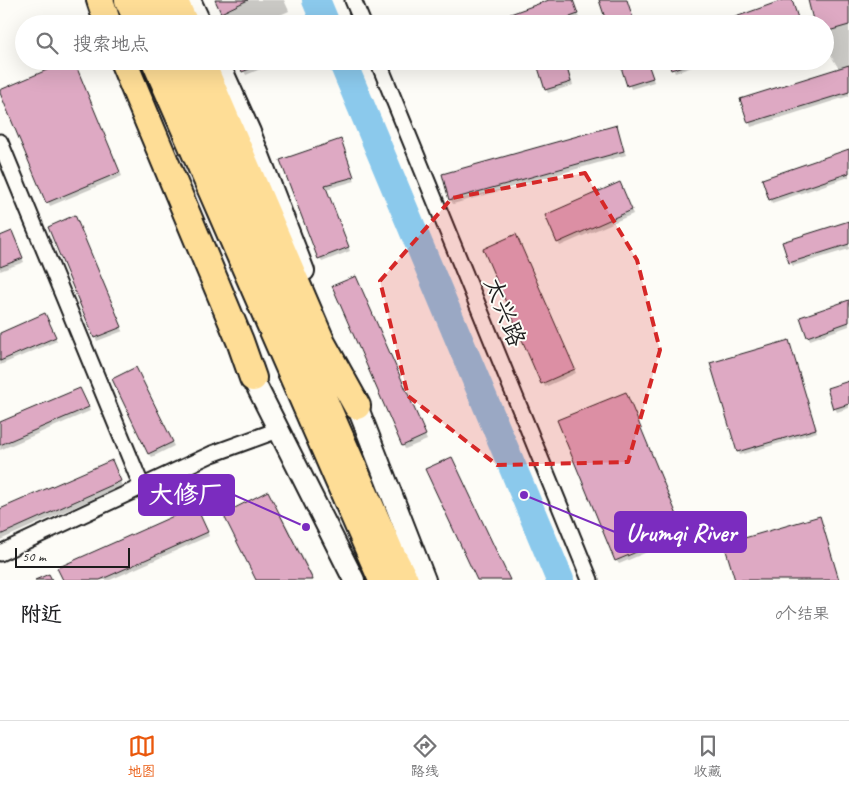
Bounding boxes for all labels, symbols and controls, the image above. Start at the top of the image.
search box [15,15,834,70]
icon: search [33,29,61,57]
text: 搜索地点 [73,32,149,56]
street label: 太兴路 [478,273,532,351]
callout: 大修厂 [139,475,234,515]
text: 大修厂 [148,479,224,511]
callout: Urumqi River [615,512,746,552]
text: Urumqi River [626,517,739,549]
scale bar [15,545,130,568]
text: 50 m [22,548,46,565]
text: 附近 [20,601,62,627]
text: 0个结果 [774,604,829,624]
tab: 地图 [128,732,156,780]
tab: 路线 [411,732,439,780]
tab: 收藏 [694,732,722,780]

